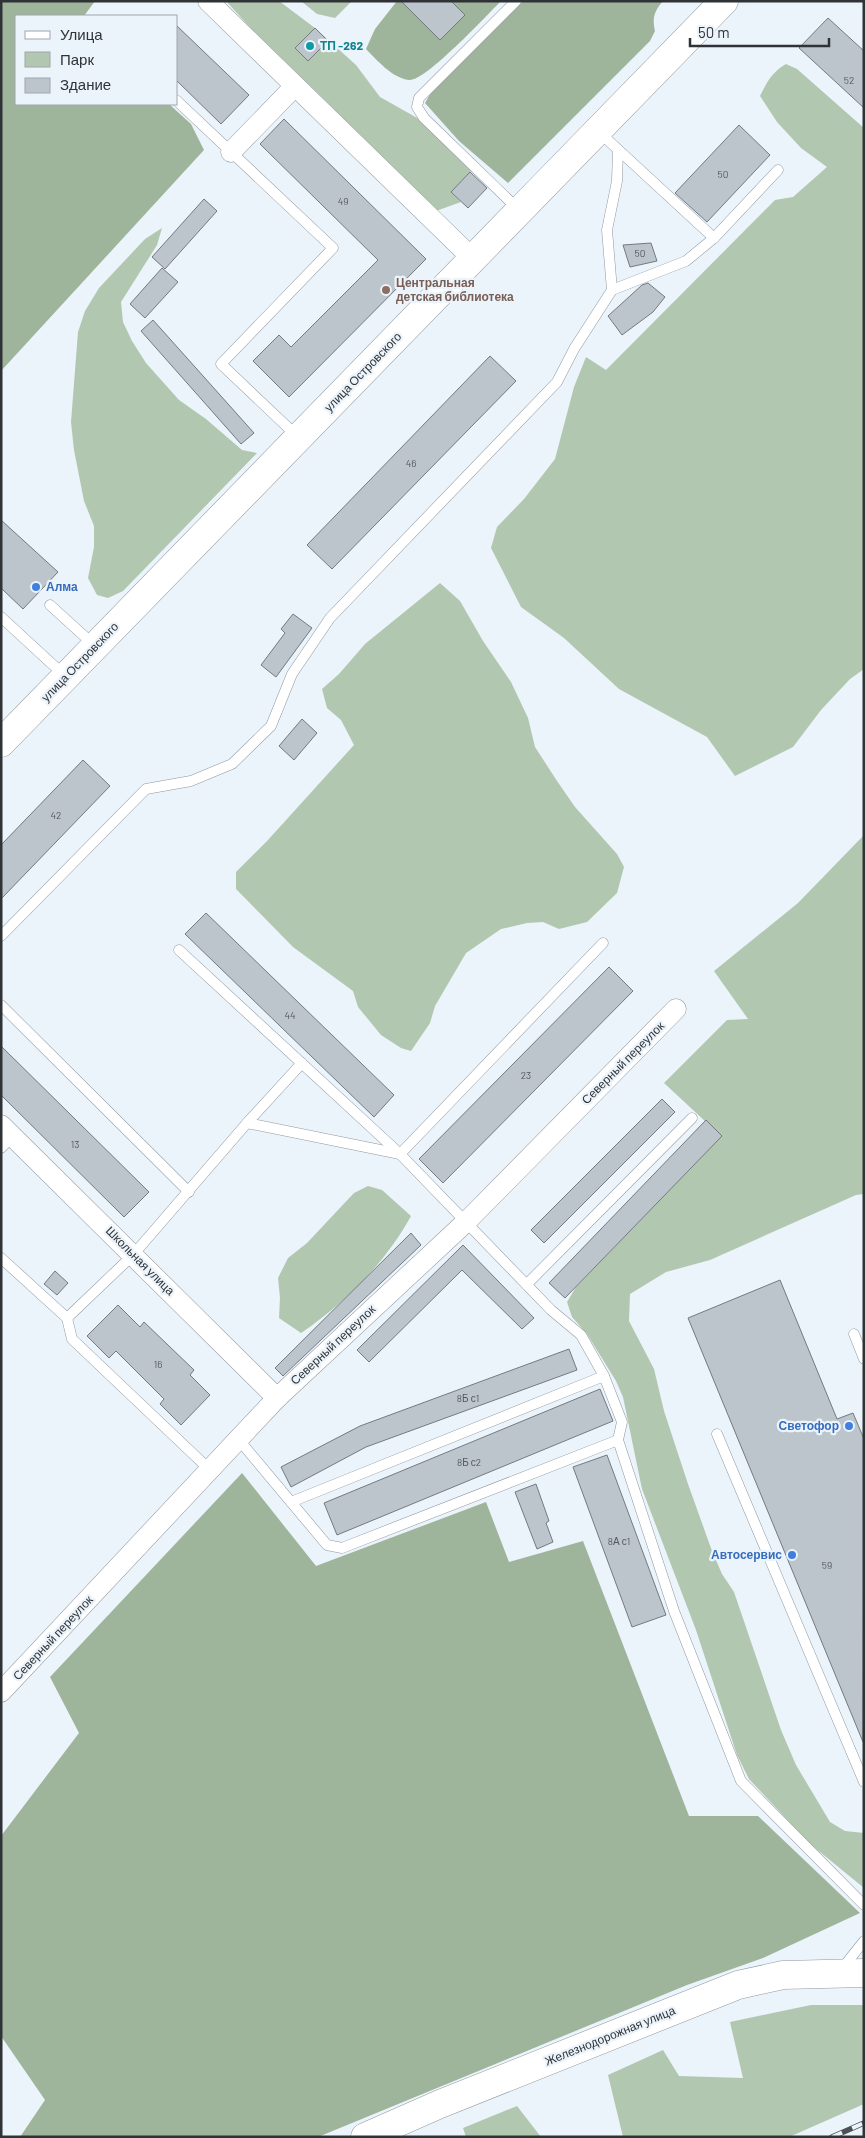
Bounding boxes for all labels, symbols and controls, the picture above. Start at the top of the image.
legend [15,15,178,105]
scale bar [690,15,829,47]
text: 50 m [698,23,730,41]
text: Улица [60,25,103,43]
place label: ТП -262 [320,38,363,52]
marker: ТП -262 [304,40,316,52]
text: Парк [60,50,94,68]
house number: 52 [844,74,854,86]
text: Здание [60,75,111,93]
house number: 50 [718,168,728,180]
house number: 49 [338,195,348,207]
house number: 50 [635,247,645,259]
place label: Центральная детская библиотека [396,275,514,304]
marker: Центральная детская библиотека [380,284,392,296]
street label: улица Островского [321,329,405,415]
house number: 46 [406,457,416,469]
place label: Алма [46,579,78,593]
marker: Алма [30,581,42,593]
street label: улица Островского [38,619,122,705]
house number: 42 [51,809,61,821]
house number: 44 [284,1009,296,1021]
street label: Северный переулок [578,1018,668,1107]
house number: 23 [521,1069,531,1081]
house number: 13 [71,1138,79,1150]
street label: Школьная улица [103,1223,178,1298]
street label: Северный переулок [287,1301,379,1388]
house number: 16 [154,1358,162,1370]
house number: 8Б с1 [457,1392,479,1404]
place label: Светофор [779,1418,839,1433]
marker: Светофор [843,1420,855,1432]
house number: 8Б с2 [457,1456,481,1468]
house number: 8А с1 [608,1535,630,1547]
place label: Автосервис [711,1547,782,1562]
marker: Автосервис [786,1549,798,1561]
house number: 59 [822,1559,832,1571]
street label: Северный переулок [9,1592,96,1683]
street label: Железнодорожная улица [542,2002,677,2069]

